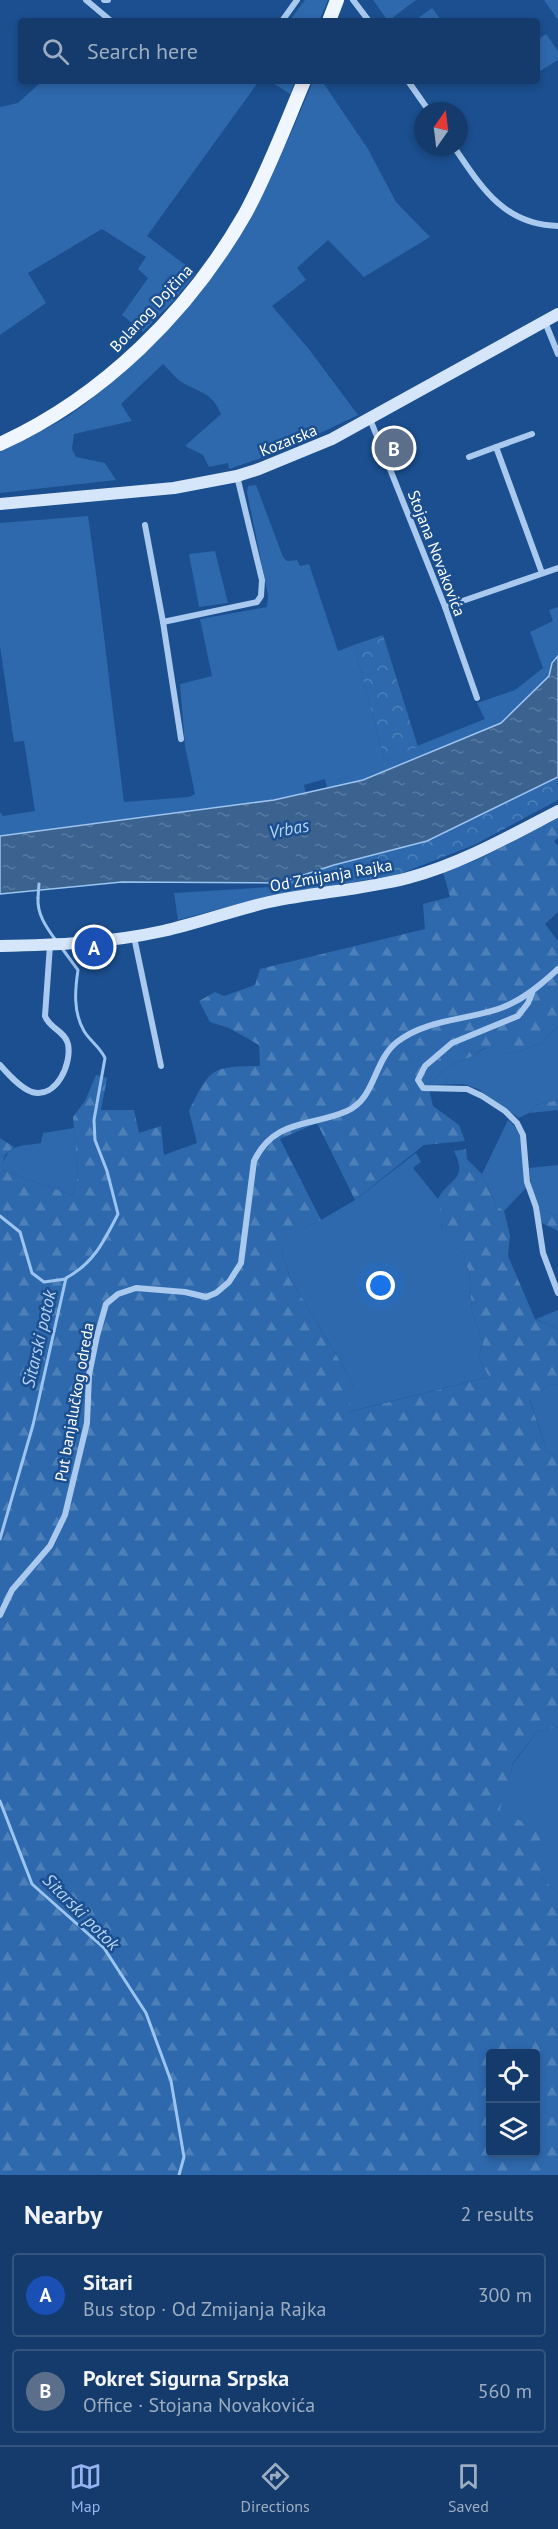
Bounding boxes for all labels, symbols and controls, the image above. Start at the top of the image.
search box [18,18,540,84]
icon: search [39,35,72,68]
text: Search here [87,37,198,65]
north arrow [414,102,468,156]
street label: Bolanog Dojčina [105,260,197,356]
street label: Kozarska [256,419,320,461]
pin: B [374,426,414,470]
street label: Stojana Novakovića [404,487,470,619]
water label: Vrbas [267,813,312,844]
street label: Od Zmijanja Rajka [268,854,394,896]
pin: A [74,924,113,970]
your location [366,1271,395,1300]
water label: Sitarski potok [16,1287,61,1390]
street label: Put banjalučkog odreda [50,1321,98,1483]
water label: Sitarski potok [38,1868,125,1956]
map controls [486,2049,540,2157]
button: locate [486,2049,540,2103]
button: layers [486,2103,540,2157]
text: Nearby [24,2198,102,2231]
text: 2 results [461,2201,534,2227]
text: Sitari [83,2268,133,2296]
text: A [39,2282,52,2308]
text: 300 m [478,2282,532,2308]
text: Bus stop · Od Zmijanja Rajka [83,2296,326,2322]
text: Pokret Sigurna Srpska [83,2364,289,2392]
text: B [40,2378,51,2404]
text: 560 m [478,2378,532,2404]
text: Office · Stojana Novakovića [83,2392,315,2418]
tab: Map [69,2460,102,2516]
tab: Directions [241,2460,310,2516]
tab: Saved [448,2460,489,2516]

